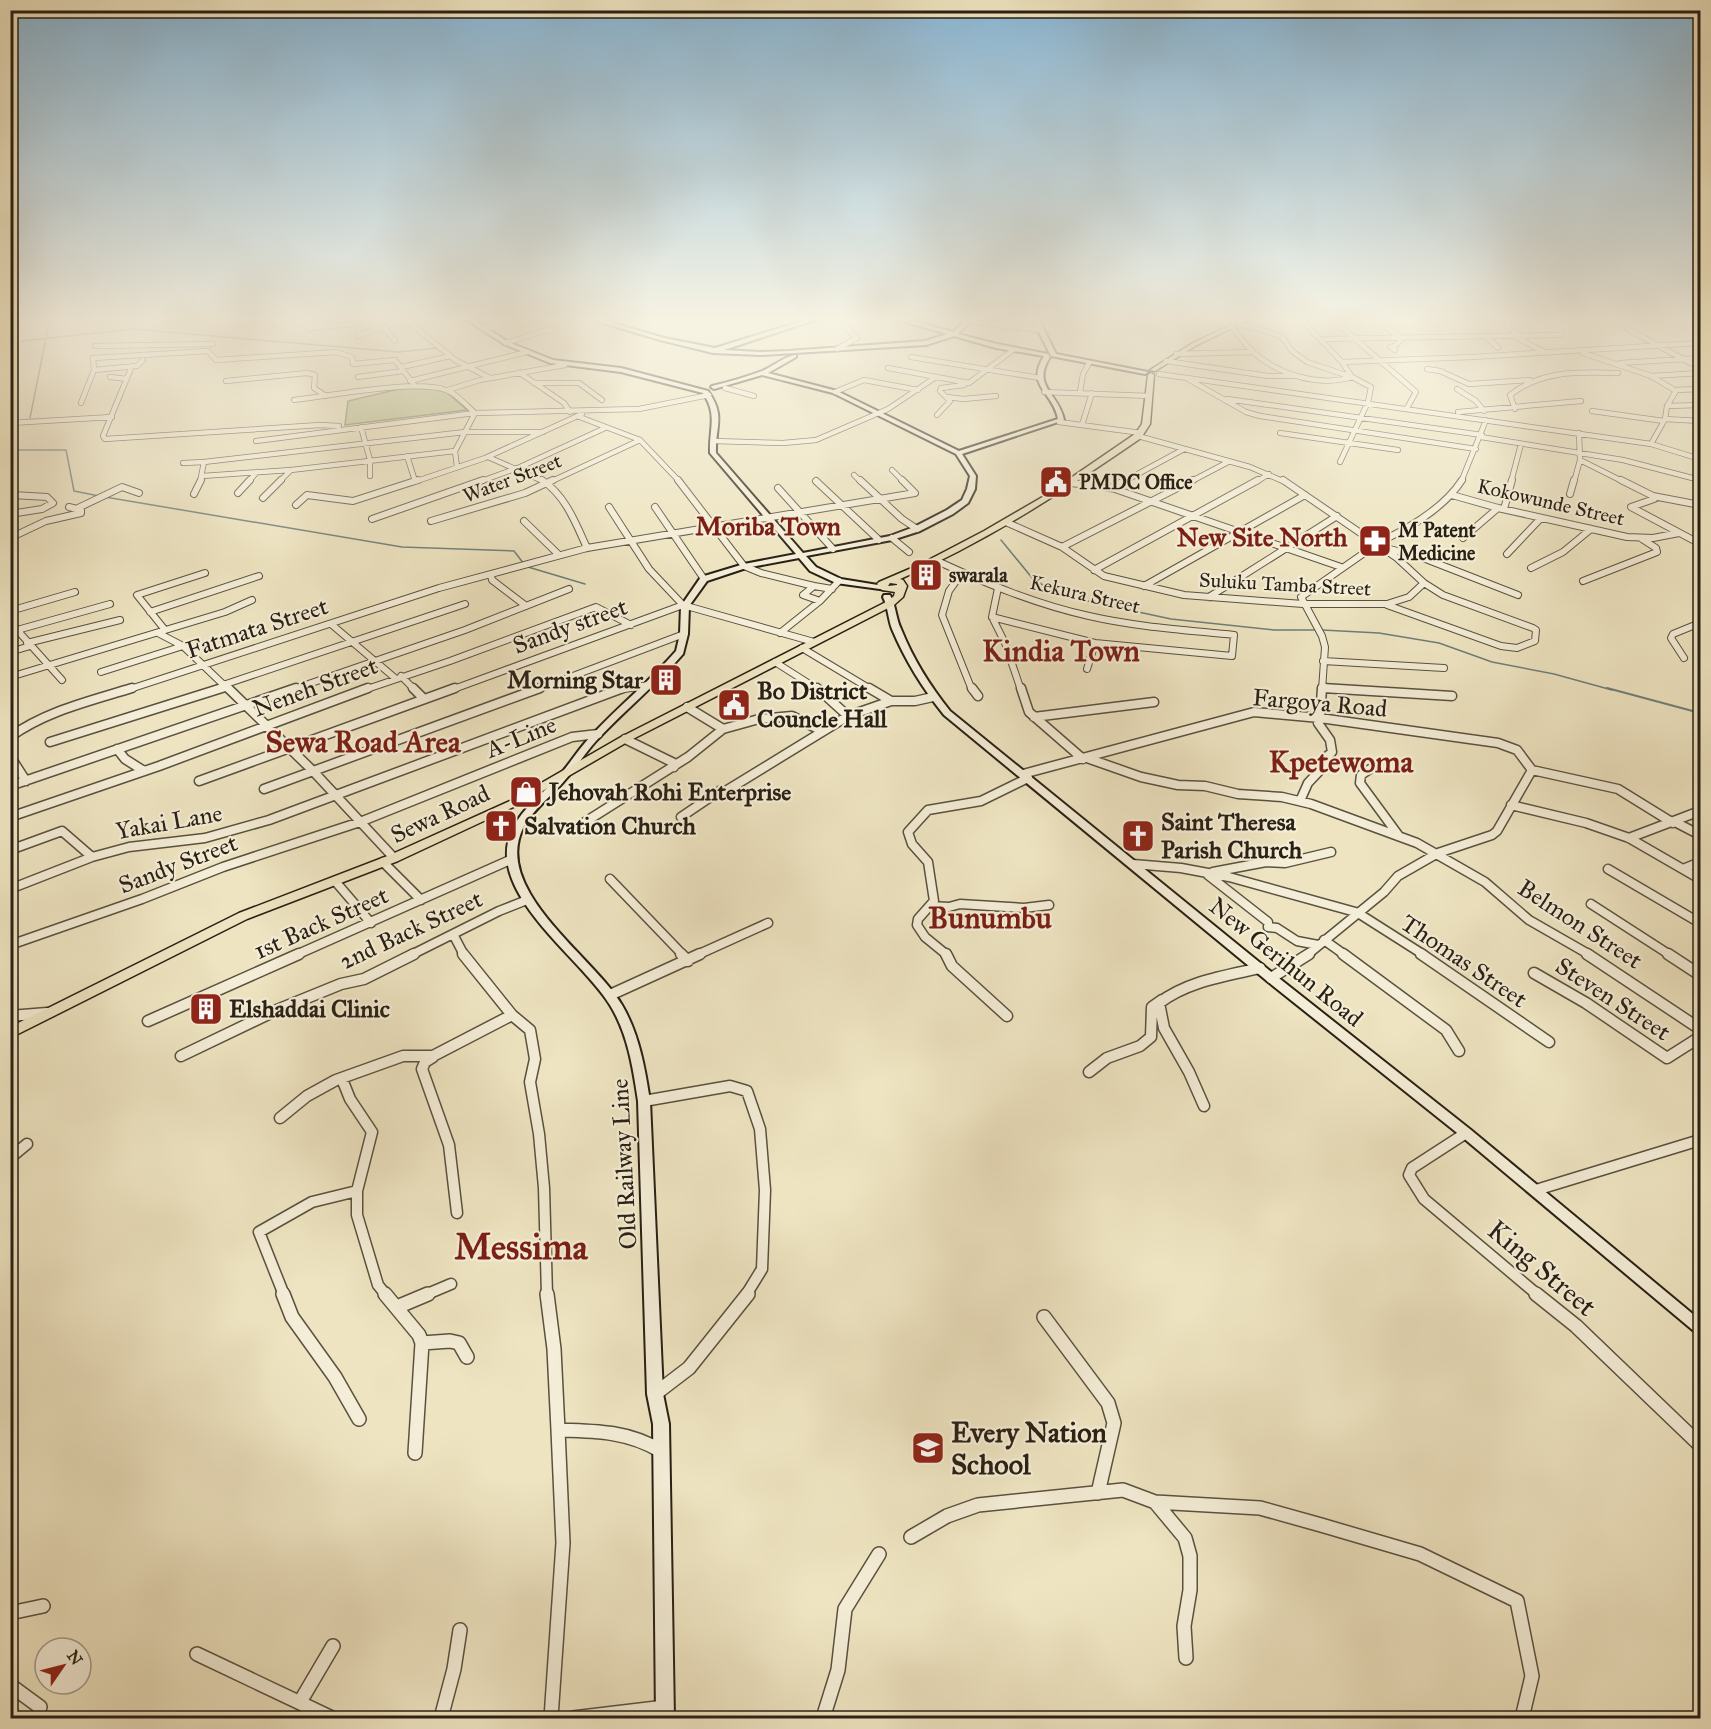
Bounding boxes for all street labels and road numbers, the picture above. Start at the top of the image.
street label: Water Street [459,448,565,508]
street label: Kokowunde Street [1475,473,1627,531]
street label: Suluku Tamba Street [1198,568,1372,600]
street label: Kekura Street [1028,570,1142,618]
street label: Fatmata Street [182,591,332,665]
street label: Sandy street [509,591,632,661]
street label: Neneh Street [248,650,382,724]
street label: Fargoya Road [1251,682,1389,724]
street label: A-Line [480,709,561,765]
street label: Sewa Road [386,778,494,850]
street label: Yakai Lane [113,798,225,846]
street label: Sandy Street [114,827,242,900]
street label: Belmon Street [1512,873,1648,976]
street label: 1st Back Street [249,880,393,966]
street label: 2nd Back Street [335,884,488,976]
street label: New Gerihun Road [1203,891,1369,1033]
street label: Thomas Street [1395,908,1533,1014]
street label: Steven Street [1550,951,1677,1048]
street label: Old Railway Line [605,1078,643,1250]
street label: King Street [1480,1212,1604,1324]

